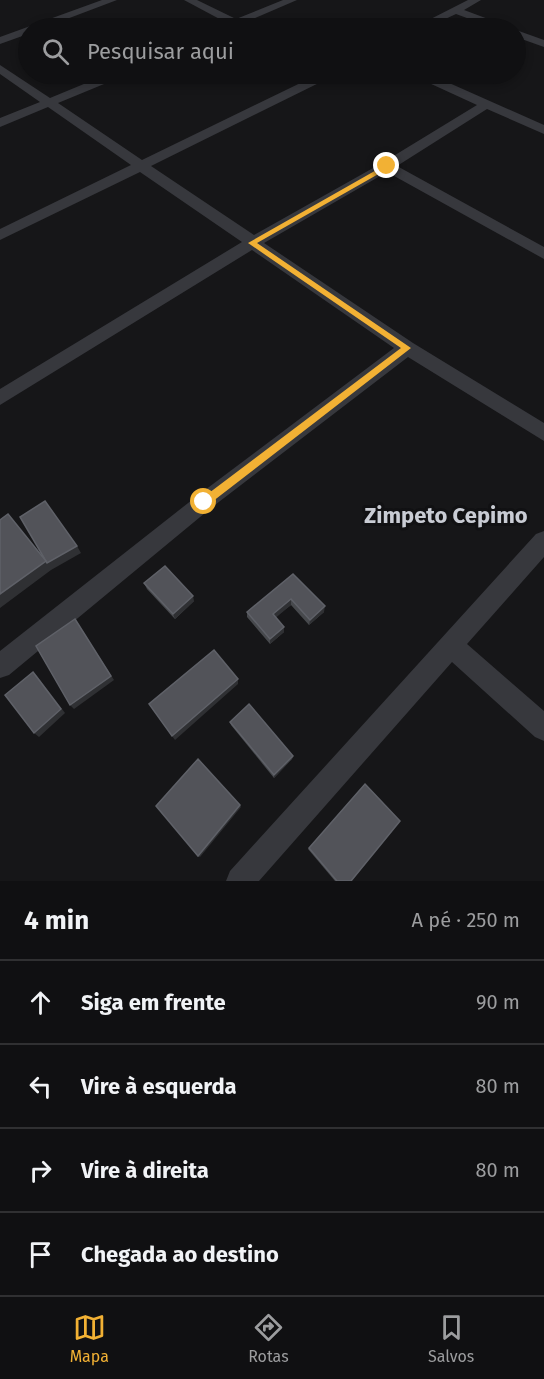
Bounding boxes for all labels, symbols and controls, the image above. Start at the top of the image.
search box [18,18,526,84]
icon: search [39,35,72,68]
text: Pesquisar aqui [87,38,234,65]
route end [373,152,399,178]
route start [190,488,216,514]
district label: Zimpeto Cepimo [364,502,528,529]
text: 4 min [24,905,89,936]
text: A pé · 250 m [412,908,520,932]
icon: ahead [24,986,57,1019]
text: Siga em frente [81,989,226,1016]
text: 90 m [476,990,520,1014]
icon: left [24,1070,57,1103]
text: Vire à esquerda [81,1073,237,1100]
text: 80 m [475,1074,520,1098]
icon: right [24,1154,57,1187]
text: Vire à direita [81,1157,209,1184]
text: 80 m [475,1158,520,1182]
icon: arrive [24,1238,57,1271]
text: Chegada ao destino [81,1241,279,1268]
tab: Mapa [70,1311,109,1366]
tab: Rotas [248,1311,289,1366]
tab: Salvos [428,1311,474,1366]

